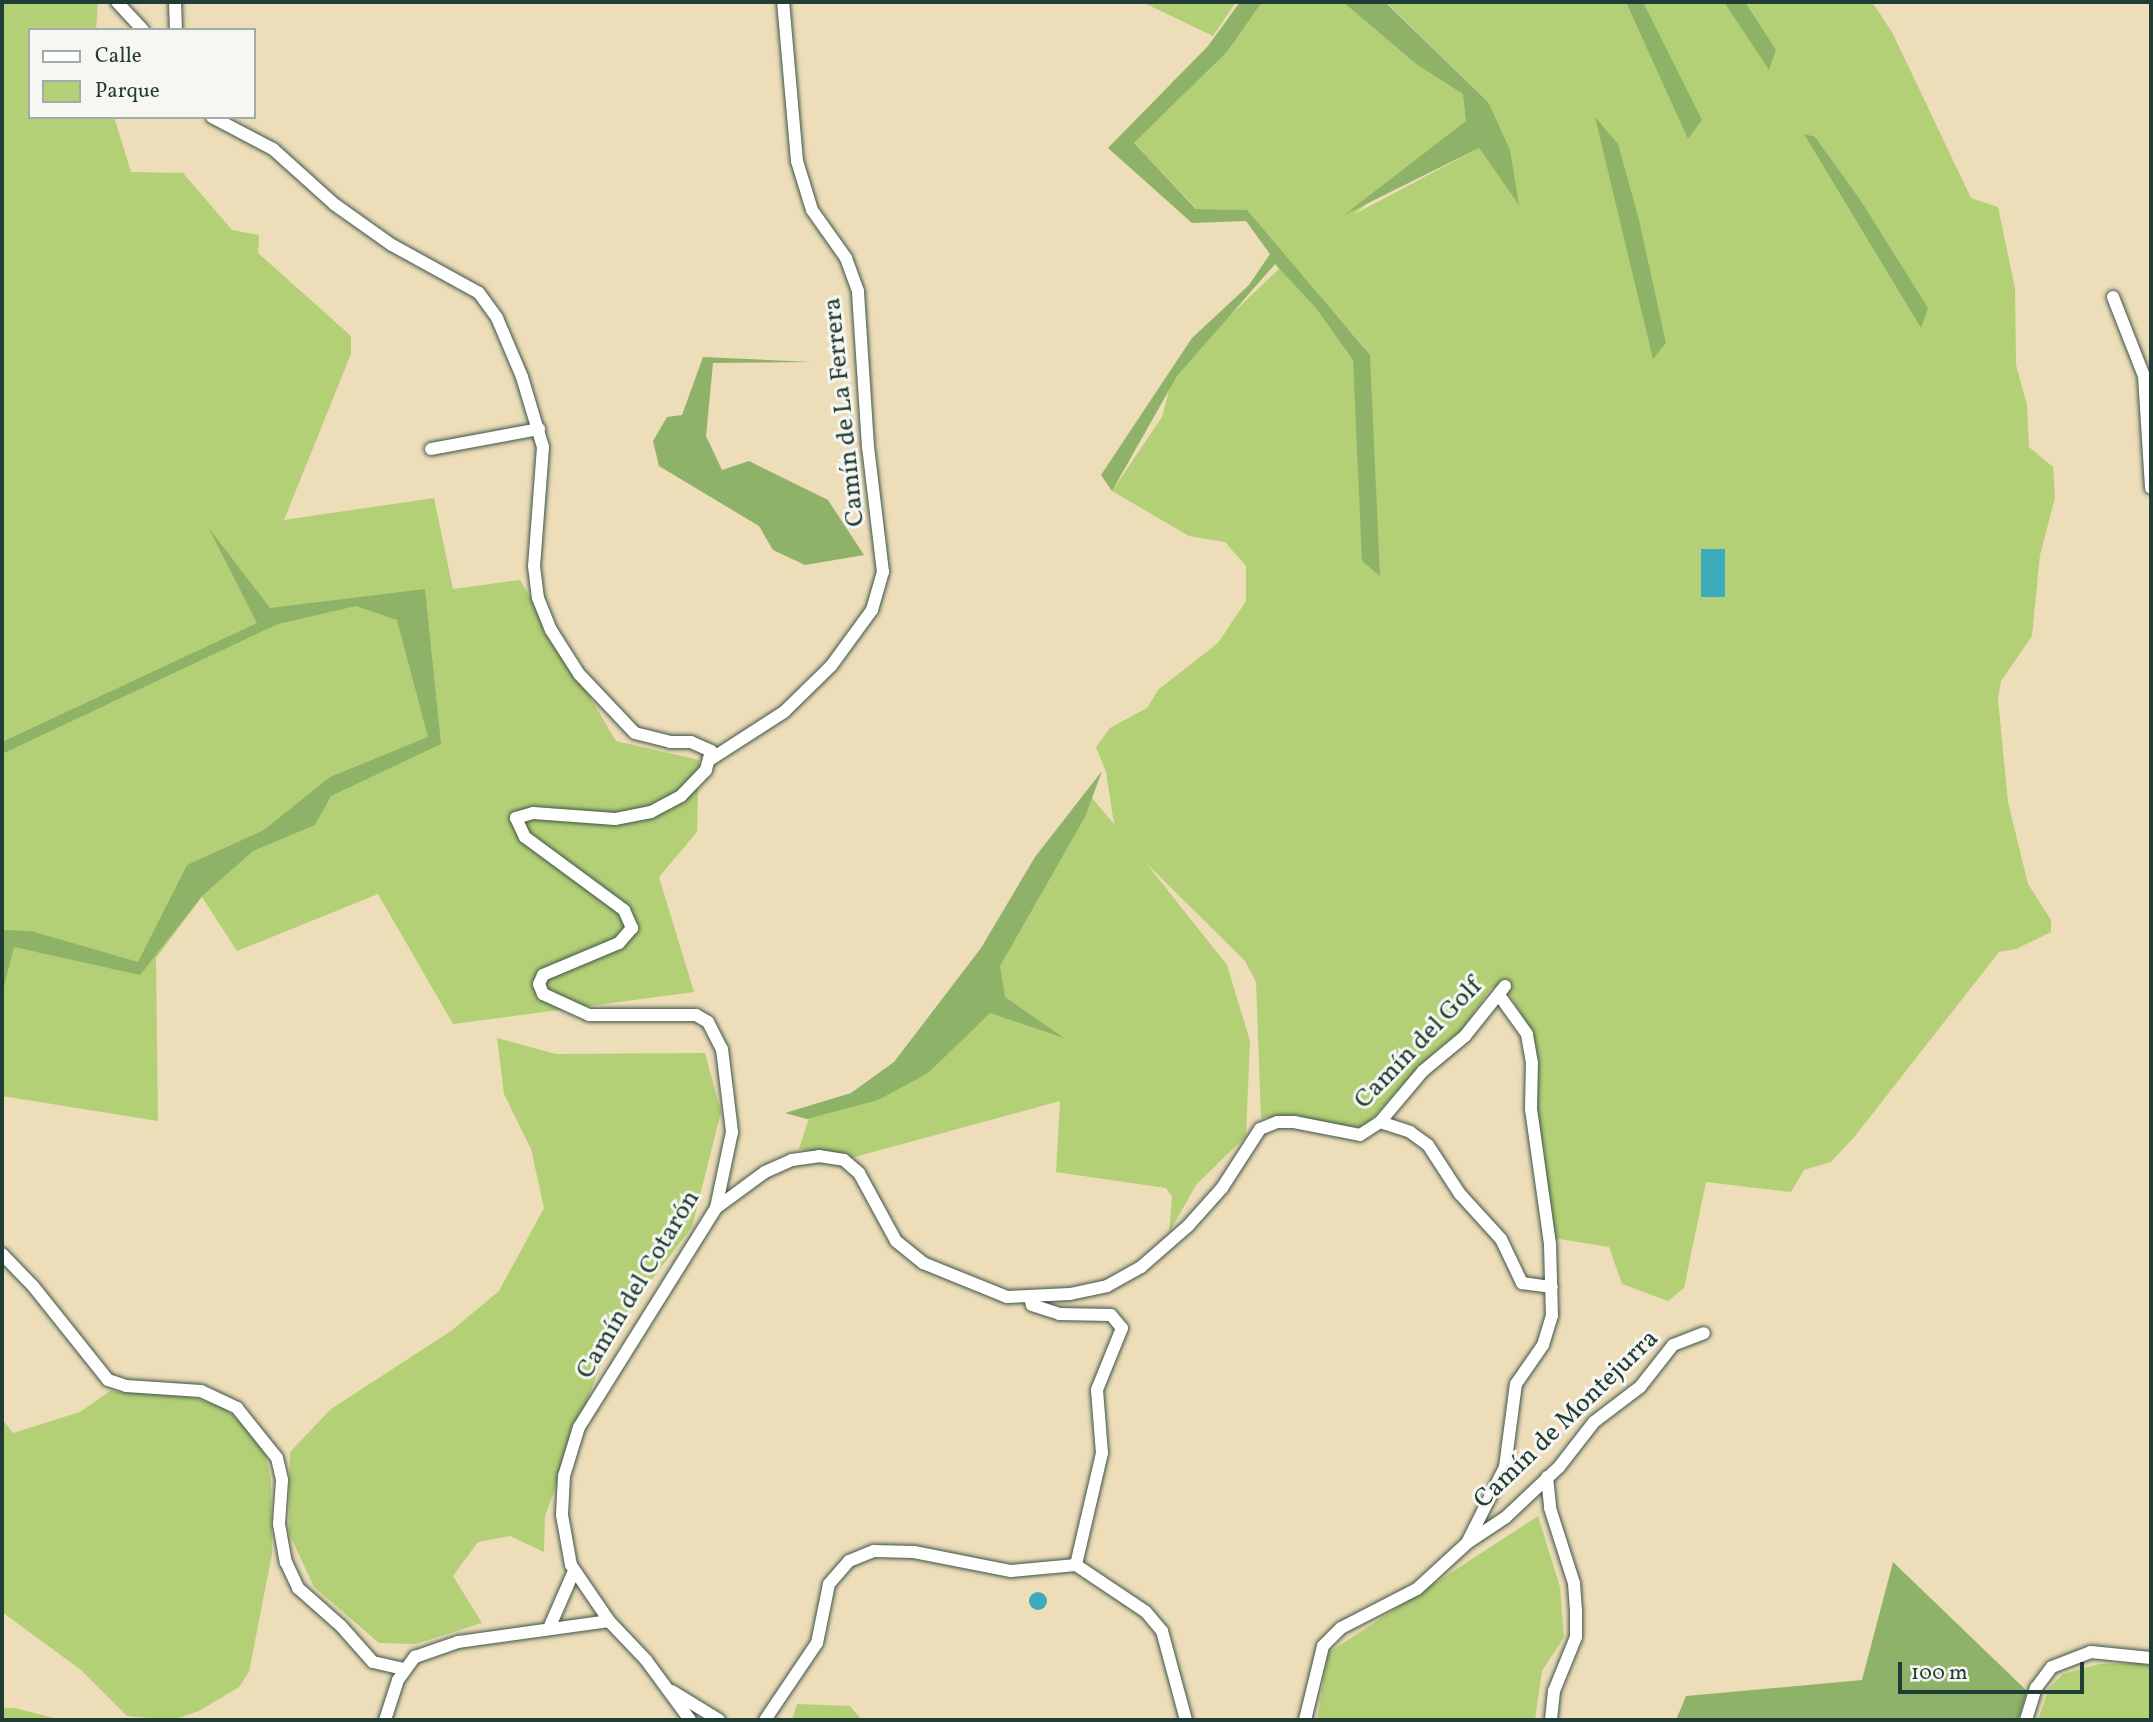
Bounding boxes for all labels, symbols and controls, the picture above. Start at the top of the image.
legend [28,28,256,119]
text: Calle [95,42,142,71]
text: Parque [95,77,160,106]
street label: Camín de La Ferrera [817,296,873,528]
street label: Camín del Golf [1348,972,1490,1116]
street label: Camín del Cotarón [570,1185,708,1385]
street label: Camín de Montejurra [1468,1324,1666,1516]
scale bar [1901,1648,2086,1692]
text: 100 m [1911,1659,1968,1688]

